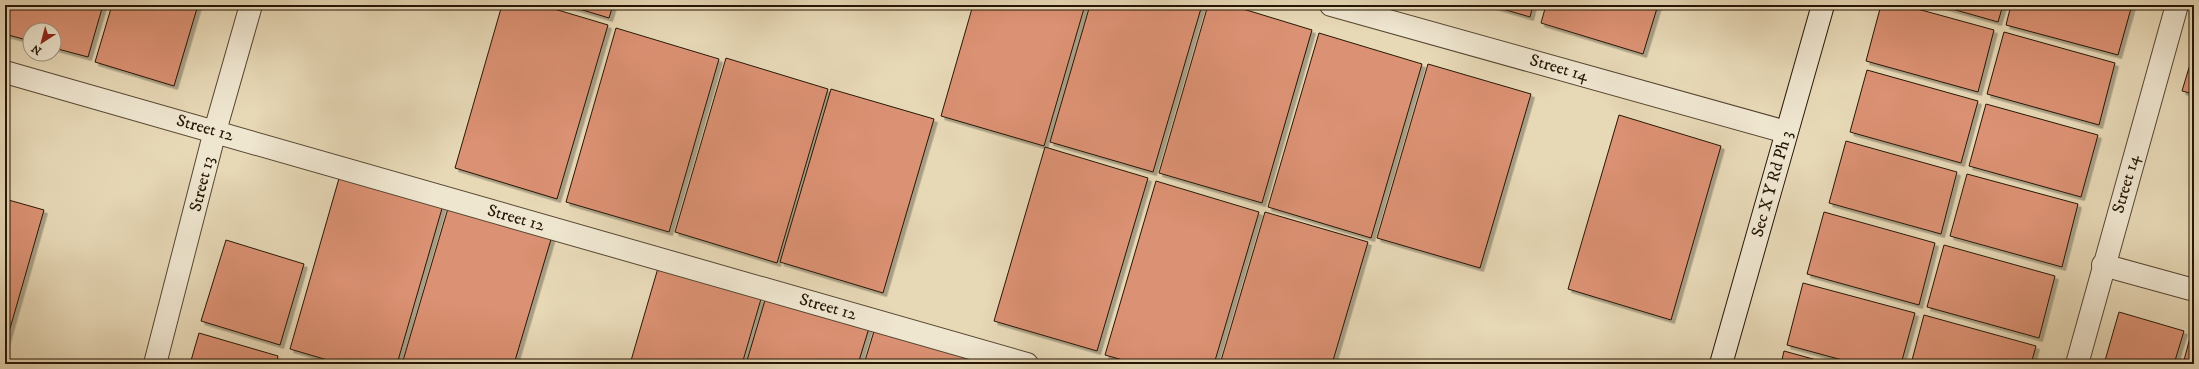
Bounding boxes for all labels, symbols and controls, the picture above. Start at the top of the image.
north arrow [22,22,62,62]
text: N [29,41,44,58]
street label: Street 14 [1527,49,1592,87]
street label: Street 12 [174,109,237,147]
street label: Sec X Y Rd Ph 3 [1746,128,1798,240]
street label: Street 14 [2107,151,2145,216]
street label: Street 13 [185,154,219,214]
street label: Street 12 [485,199,548,237]
street label: Street 12 [797,288,860,326]

